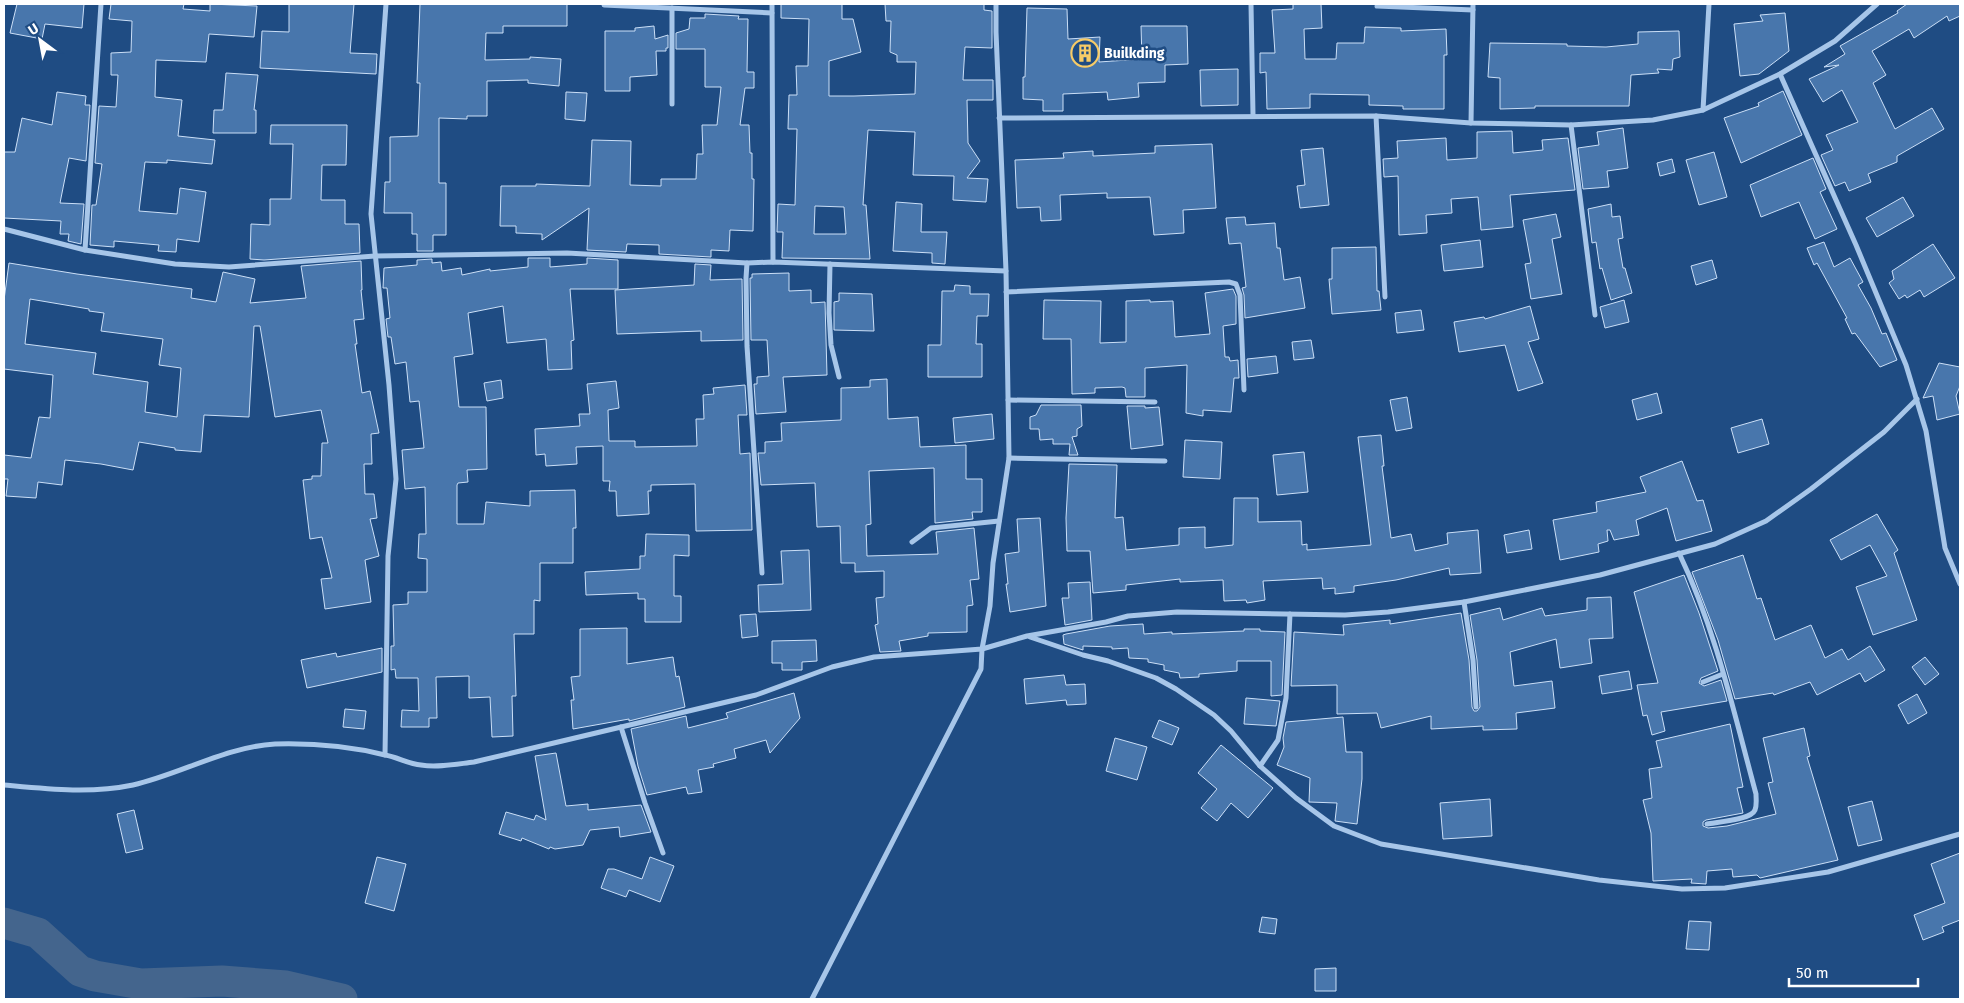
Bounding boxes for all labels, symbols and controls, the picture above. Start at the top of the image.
north arrow [15,15,65,65]
text: U [25,20,42,39]
building icon: Builkding [1070,38,1100,68]
place label: Builkding [1104,45,1165,62]
scale bar [1789,956,1918,988]
text: 50 m [1796,964,1829,982]

